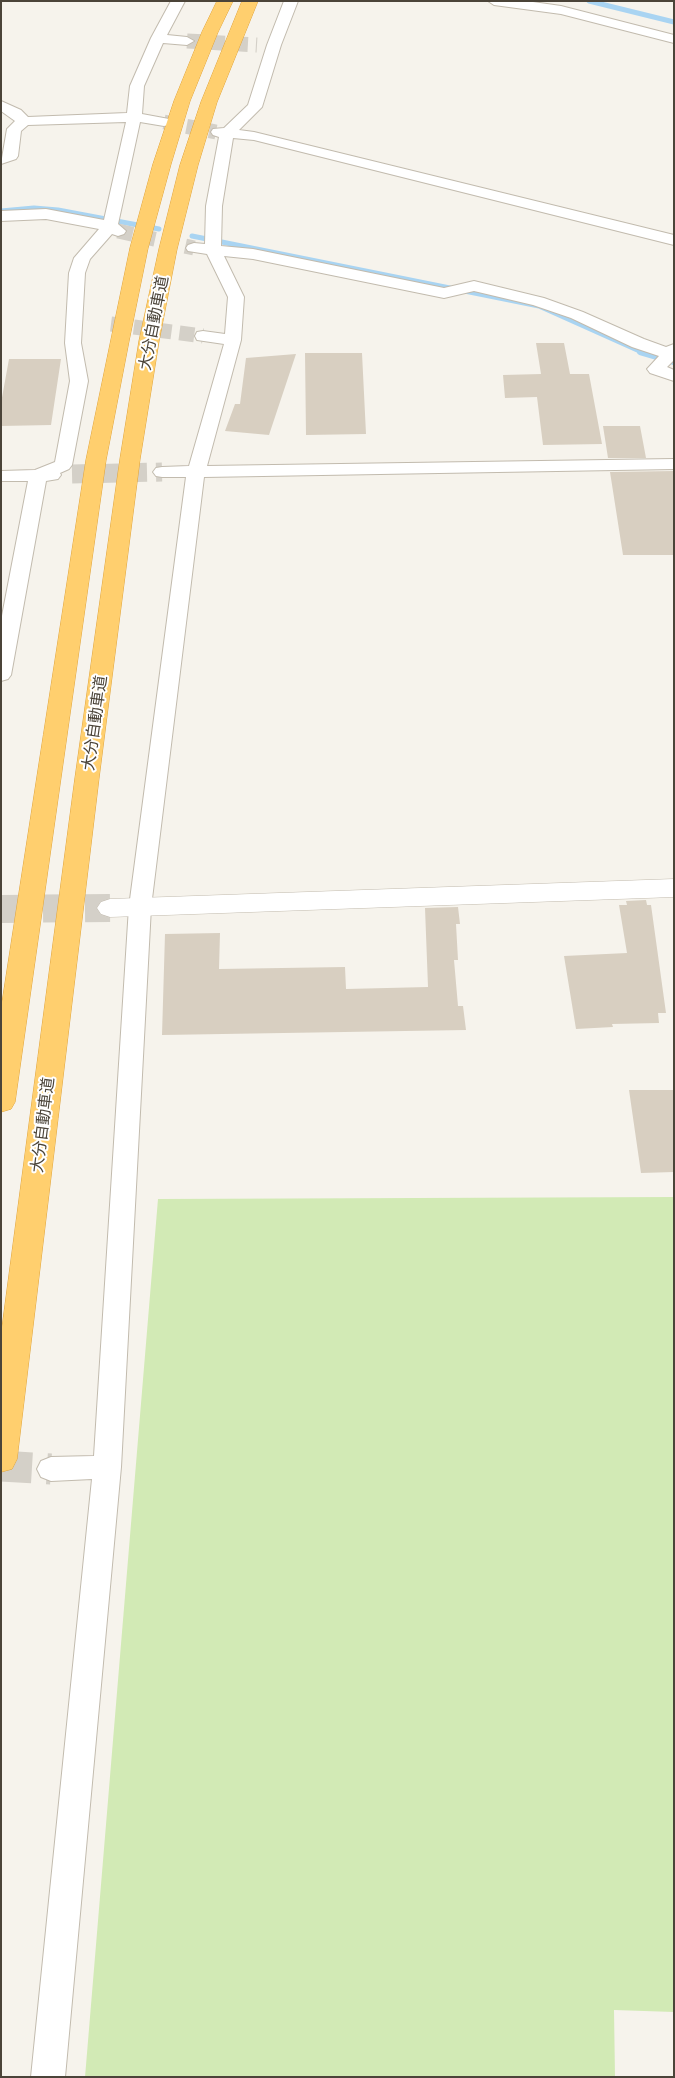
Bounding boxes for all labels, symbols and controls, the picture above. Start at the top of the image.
street label: 大分自動車道 [135,274,173,372]
street label: 大分自動車道 [79,674,111,772]
street label: 大分自動車道 [28,1076,58,1174]

